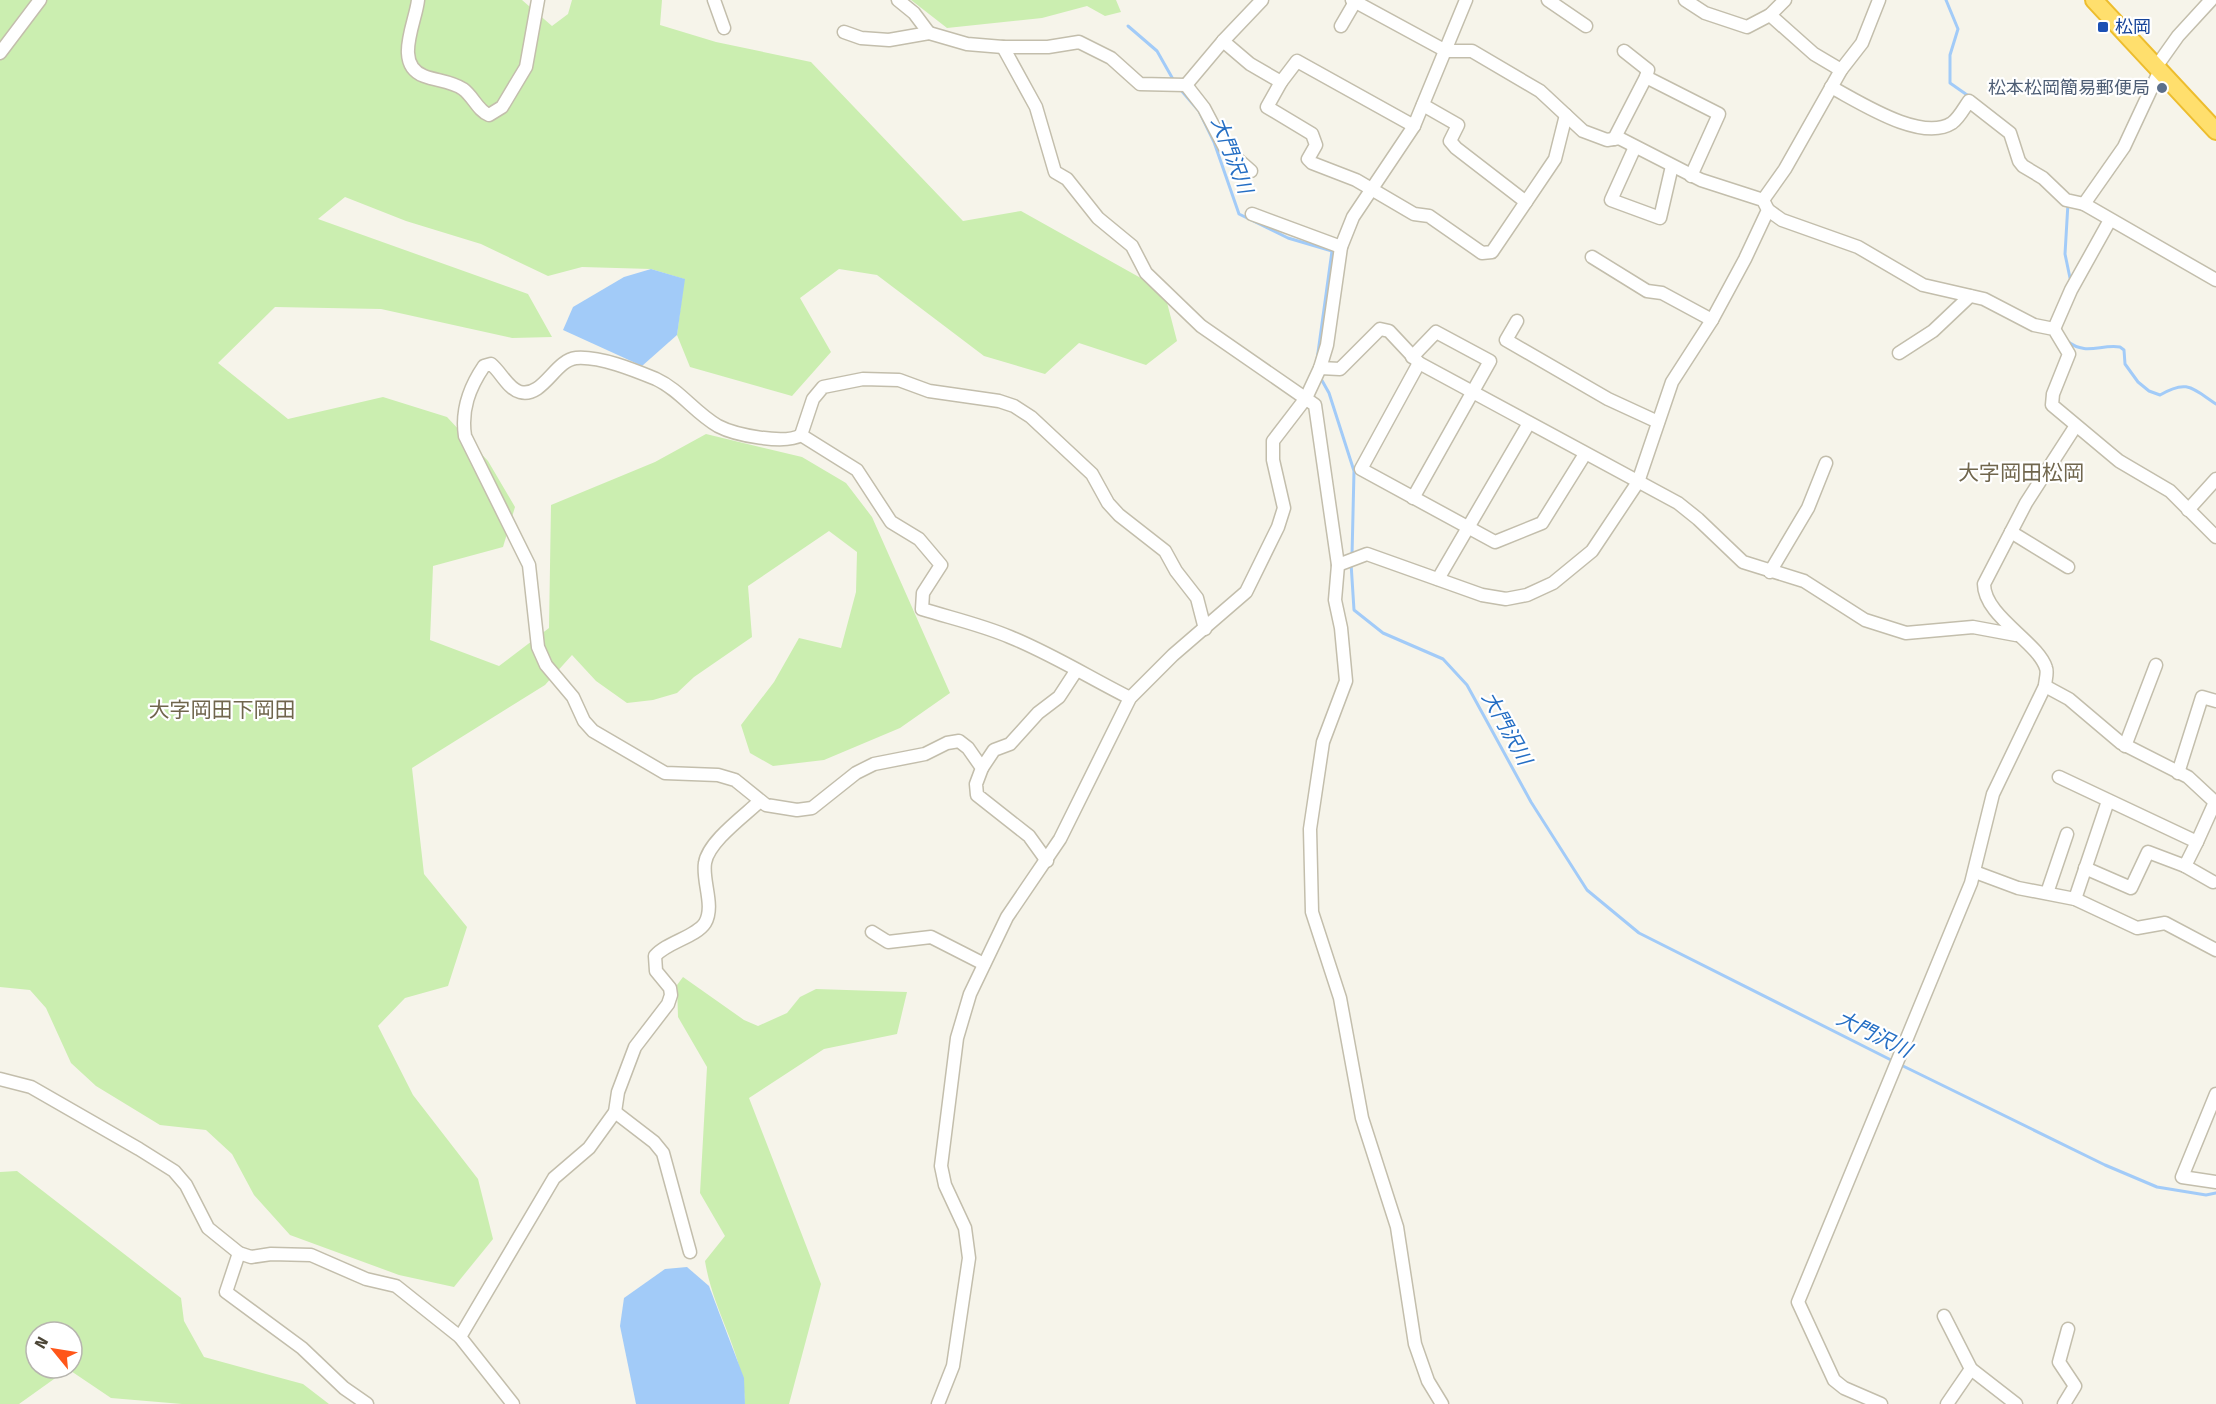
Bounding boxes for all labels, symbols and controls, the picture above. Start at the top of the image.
place label: 松岡 [2115,16,2151,38]
marker: 松岡 [2096,20,2110,34]
place label: 松本松岡簡易郵便局 [1988,77,2150,99]
marker: 松本松岡簡易郵便局 [2155,81,2169,95]
water label: 大門沢川 [1206,113,1258,199]
district label: 大字岡田松岡 [1958,460,2084,486]
water label: 大門沢川 [1477,687,1538,771]
district label: 大字岡田下岡田 [149,697,296,723]
water label: 大門沢川 [1833,1006,1917,1063]
north arrow [24,1320,84,1380]
text: N [31,1333,52,1352]

